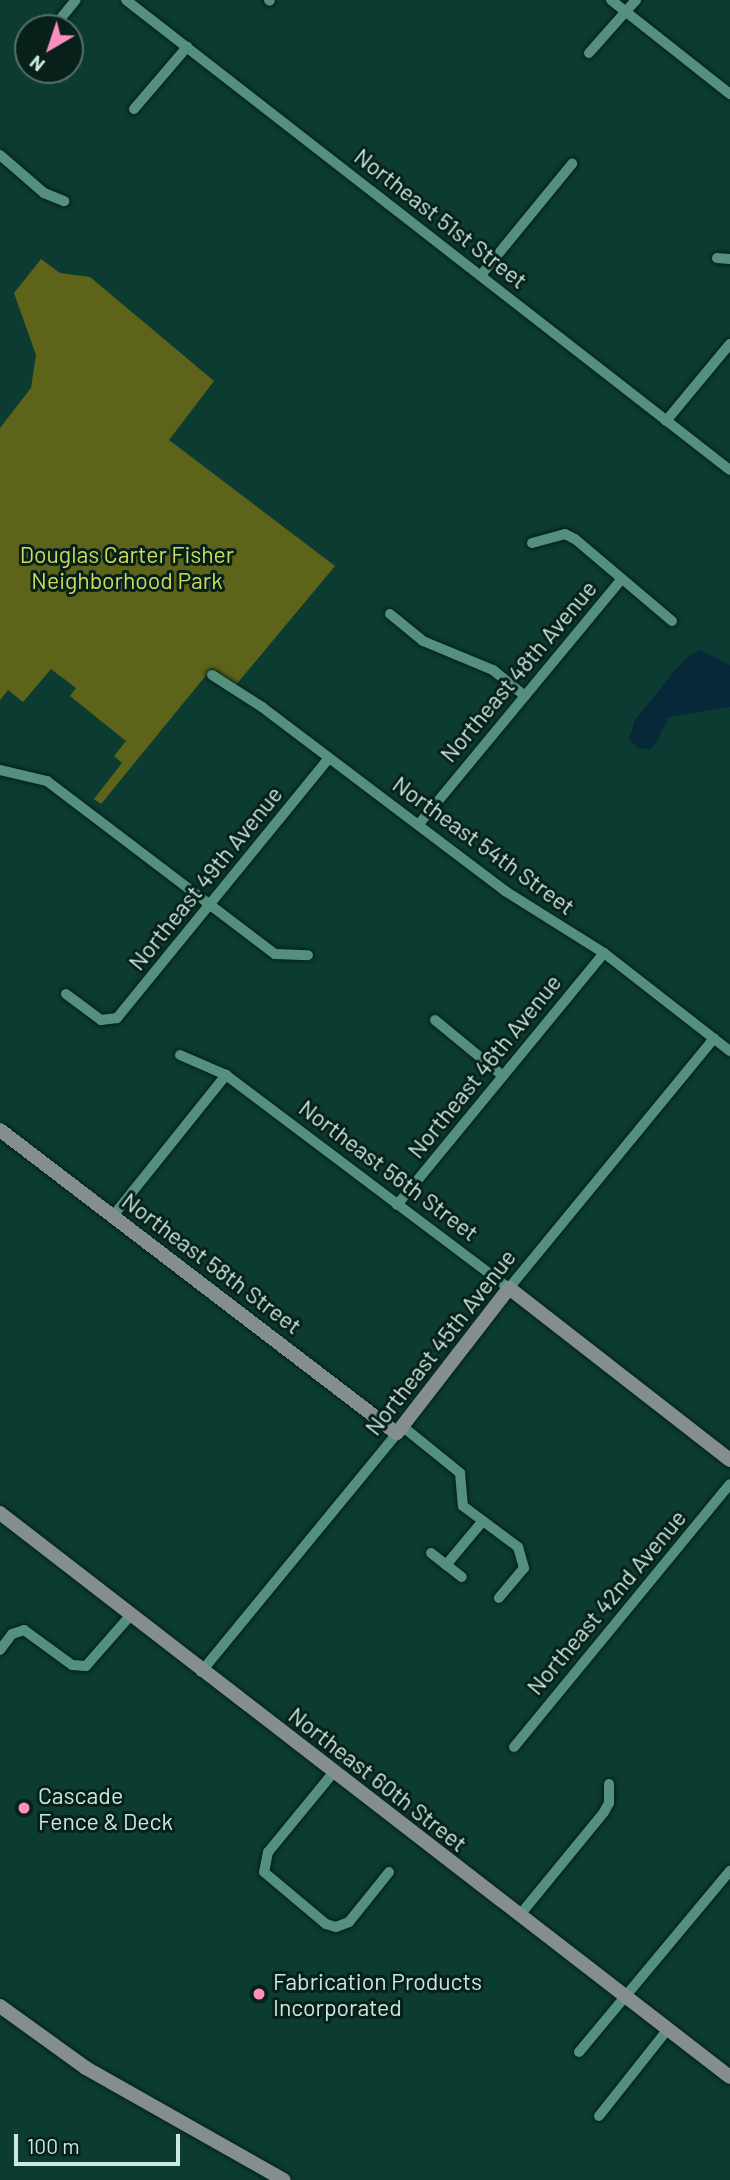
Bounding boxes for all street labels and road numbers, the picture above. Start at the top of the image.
street label: Northeast 51st Street [349,142,533,294]
street label: Northeast 48th Avenue [434,575,602,767]
street label: Northeast 54th Street [388,770,580,920]
street label: Northeast 49th Avenue [122,781,288,975]
street label: Northeast 46th Avenue [401,969,567,1163]
street label: Northeast 56th Street [294,1094,484,1246]
street label: Northeast 58th Street [117,1187,307,1339]
street label: Northeast 45th Avenue [359,1244,521,1440]
street label: Northeast 42nd Avenue [521,1504,691,1700]
street label: Northeast 60th Street [283,1701,473,1857]

